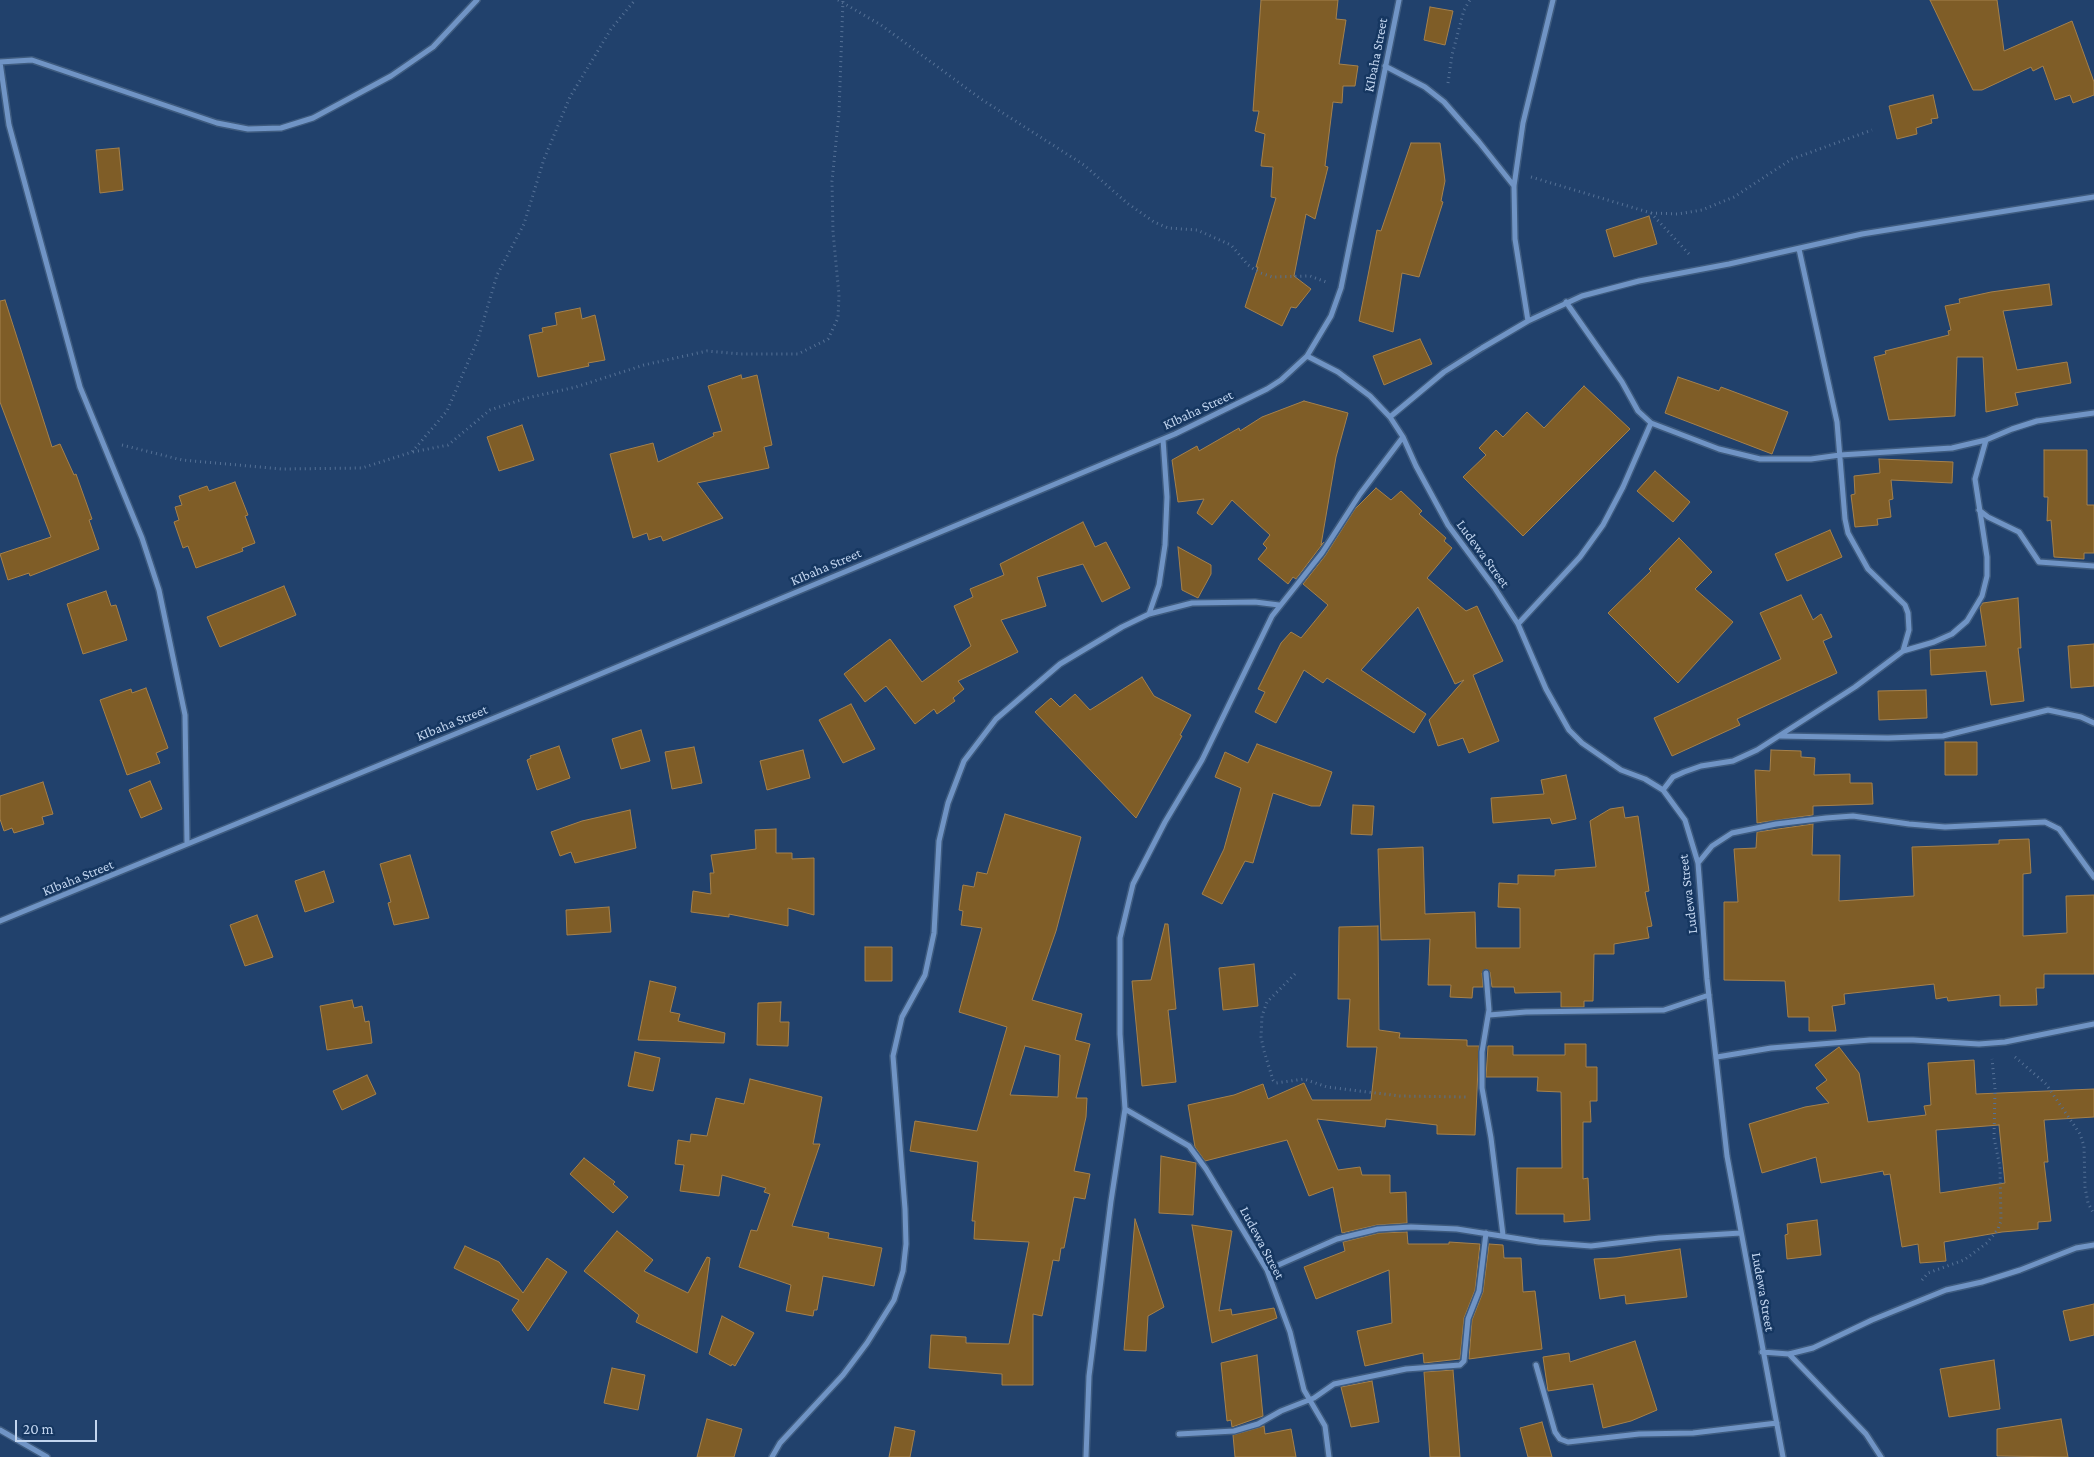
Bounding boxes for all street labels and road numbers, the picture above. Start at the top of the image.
street label: KIbaha Street [1361,16,1391,94]
street label: KIbaha Street [1160,386,1236,434]
street label: Ludewa Street [1453,517,1513,591]
street label: KIbaha Street [788,545,864,589]
street label: KIbaha Street [414,701,490,745]
street label: Ludewa Street [1675,853,1701,935]
street label: KIbaha Street [40,856,116,900]
street label: Ludewa Street [1236,1204,1288,1282]
street label: Ludewa Street [1748,1251,1778,1333]

